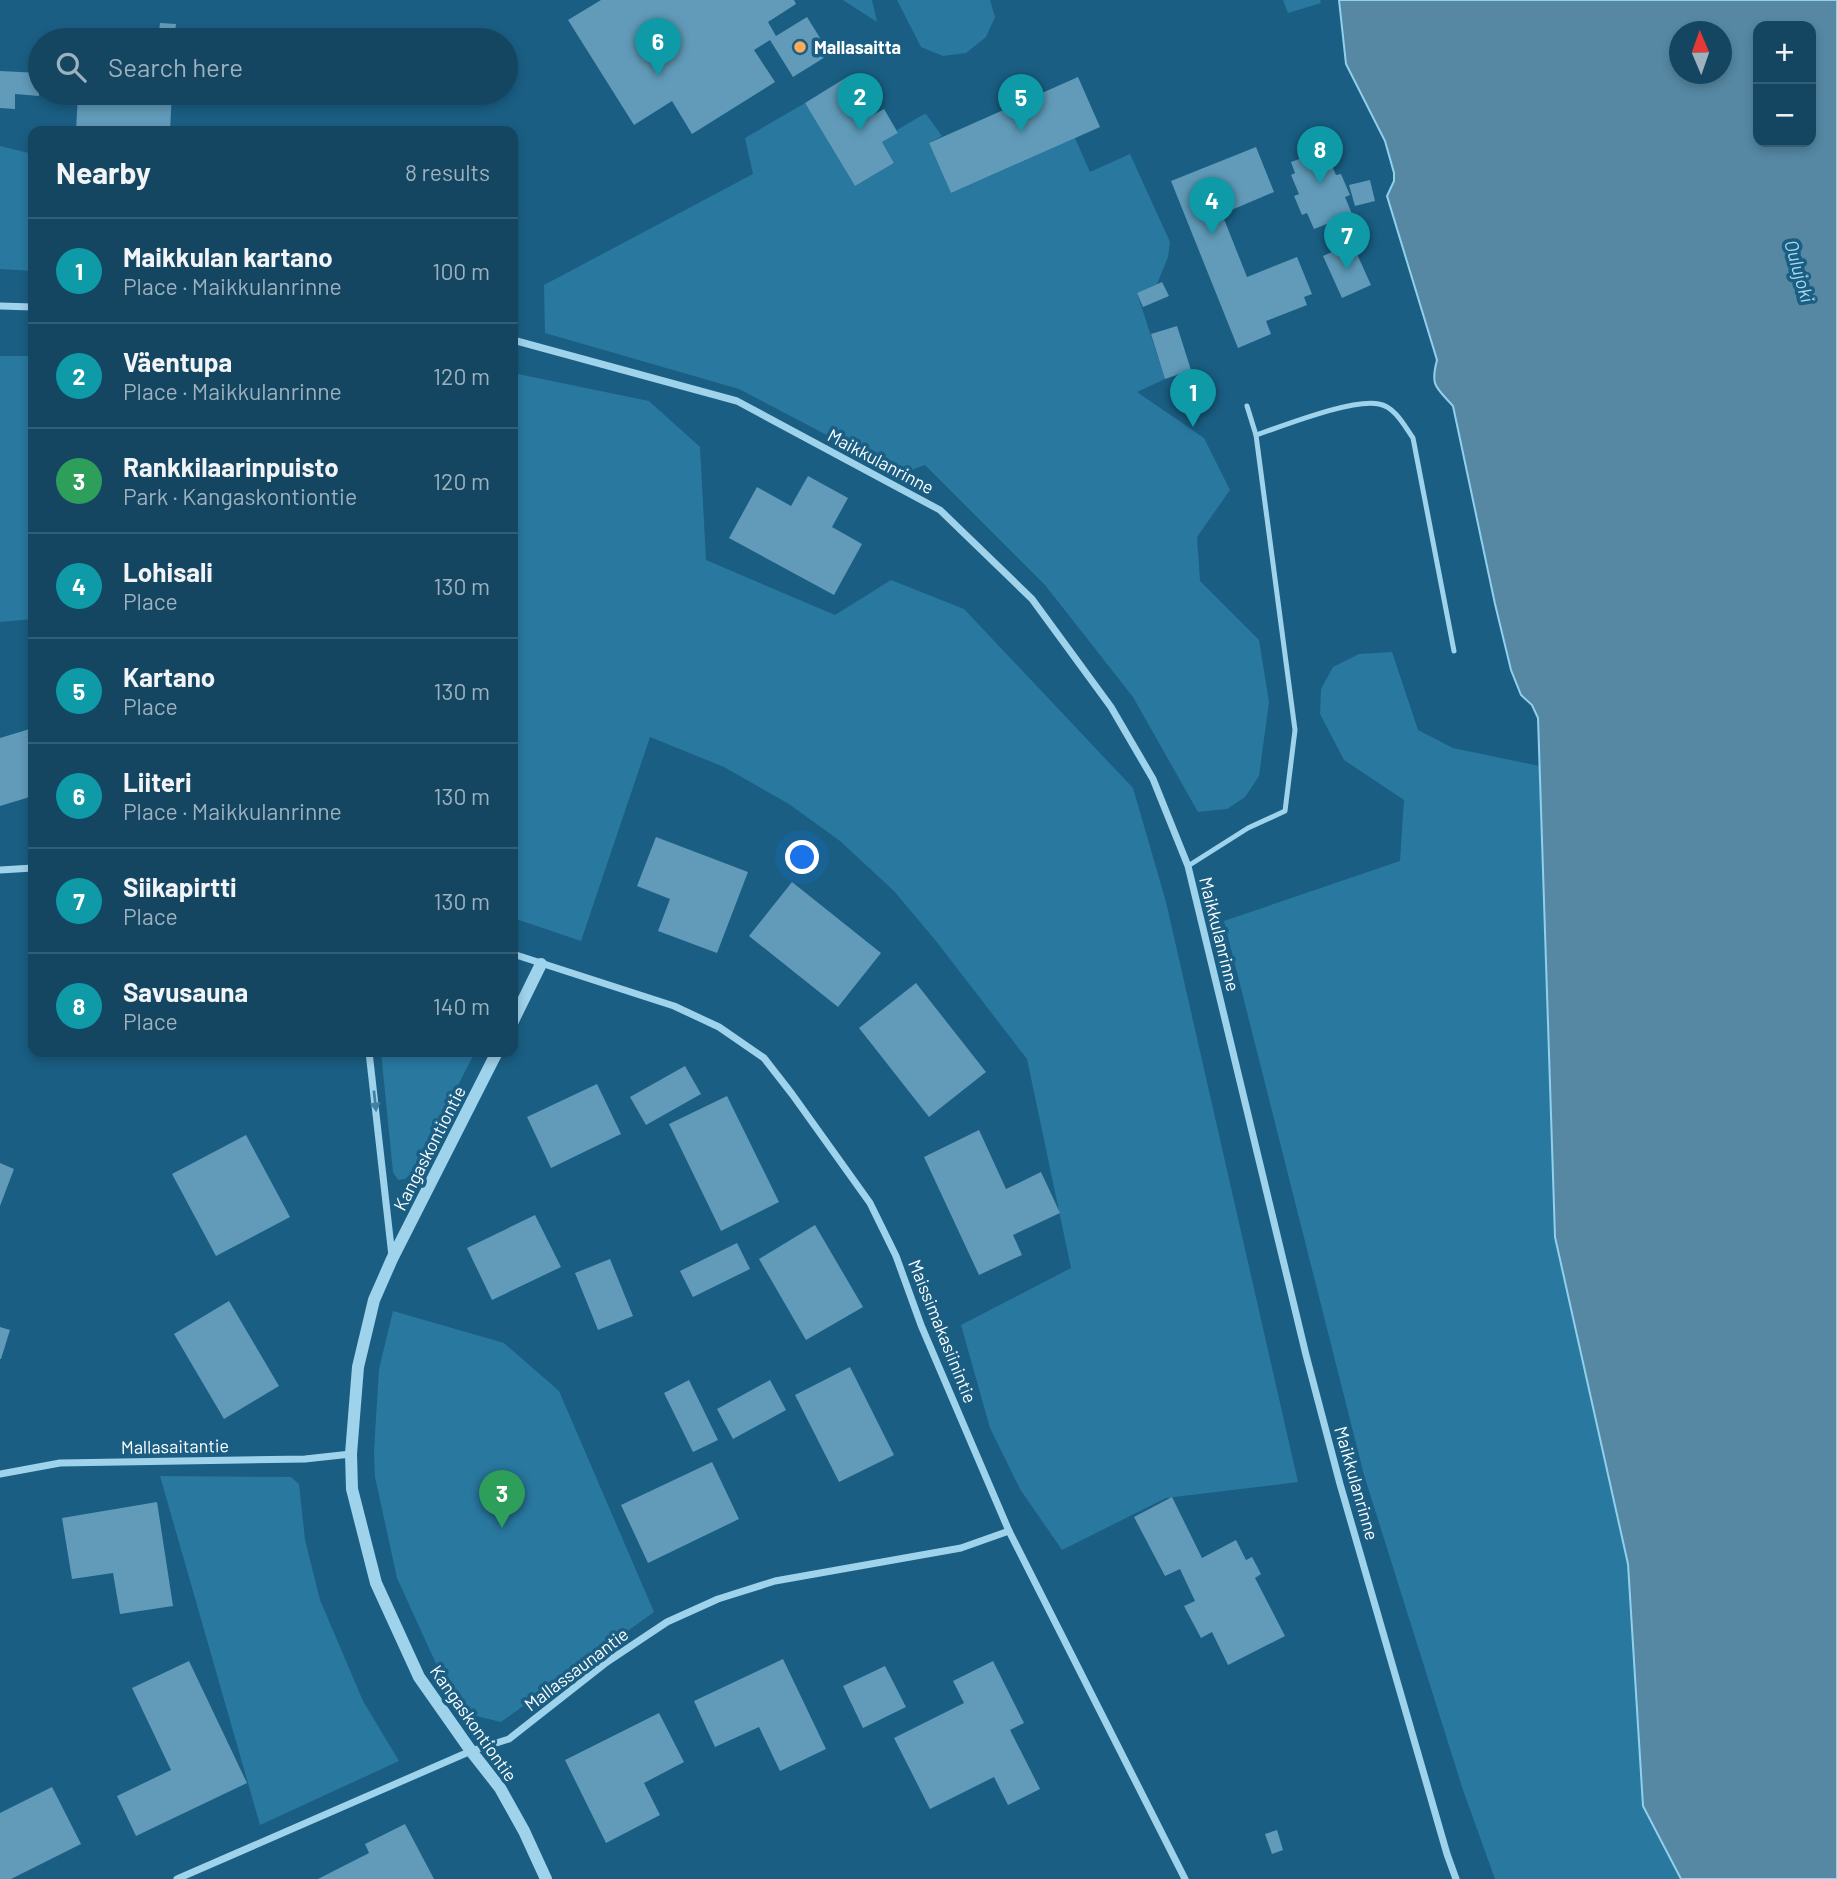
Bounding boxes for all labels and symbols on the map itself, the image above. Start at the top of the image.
pin: 6 [635,18,681,76]
north arrow [1669,21,1732,84]
place label: Mallasaitta [814,36,901,58]
marker: Mallasaitta [792,39,808,55]
pin: 2 [837,73,883,131]
pin: 5 [998,74,1044,132]
pin: 8 [1297,126,1343,184]
pin: 4 [1189,177,1235,235]
pin: 7 [1324,212,1370,270]
water label: Oulujoki [1780,237,1820,305]
pin: 1 [1170,369,1216,427]
street label: Maikkulanrinne [824,424,938,498]
your location [785,840,819,874]
street label: Maikkulanrinne [1195,874,1245,994]
street label: Kangaskontiontie [388,1082,470,1214]
one-way arrow [370,1091,381,1113]
street label: Maissimakasiinintie [904,1256,982,1406]
street label: Maikkulanrinne [1330,1424,1384,1542]
street label: Mallasaitantie [121,1434,229,1458]
pin: 3 [479,1470,525,1528]
street label: Mallassaunantie [520,1623,632,1715]
street label: Kangaskontiontie [426,1661,522,1785]

